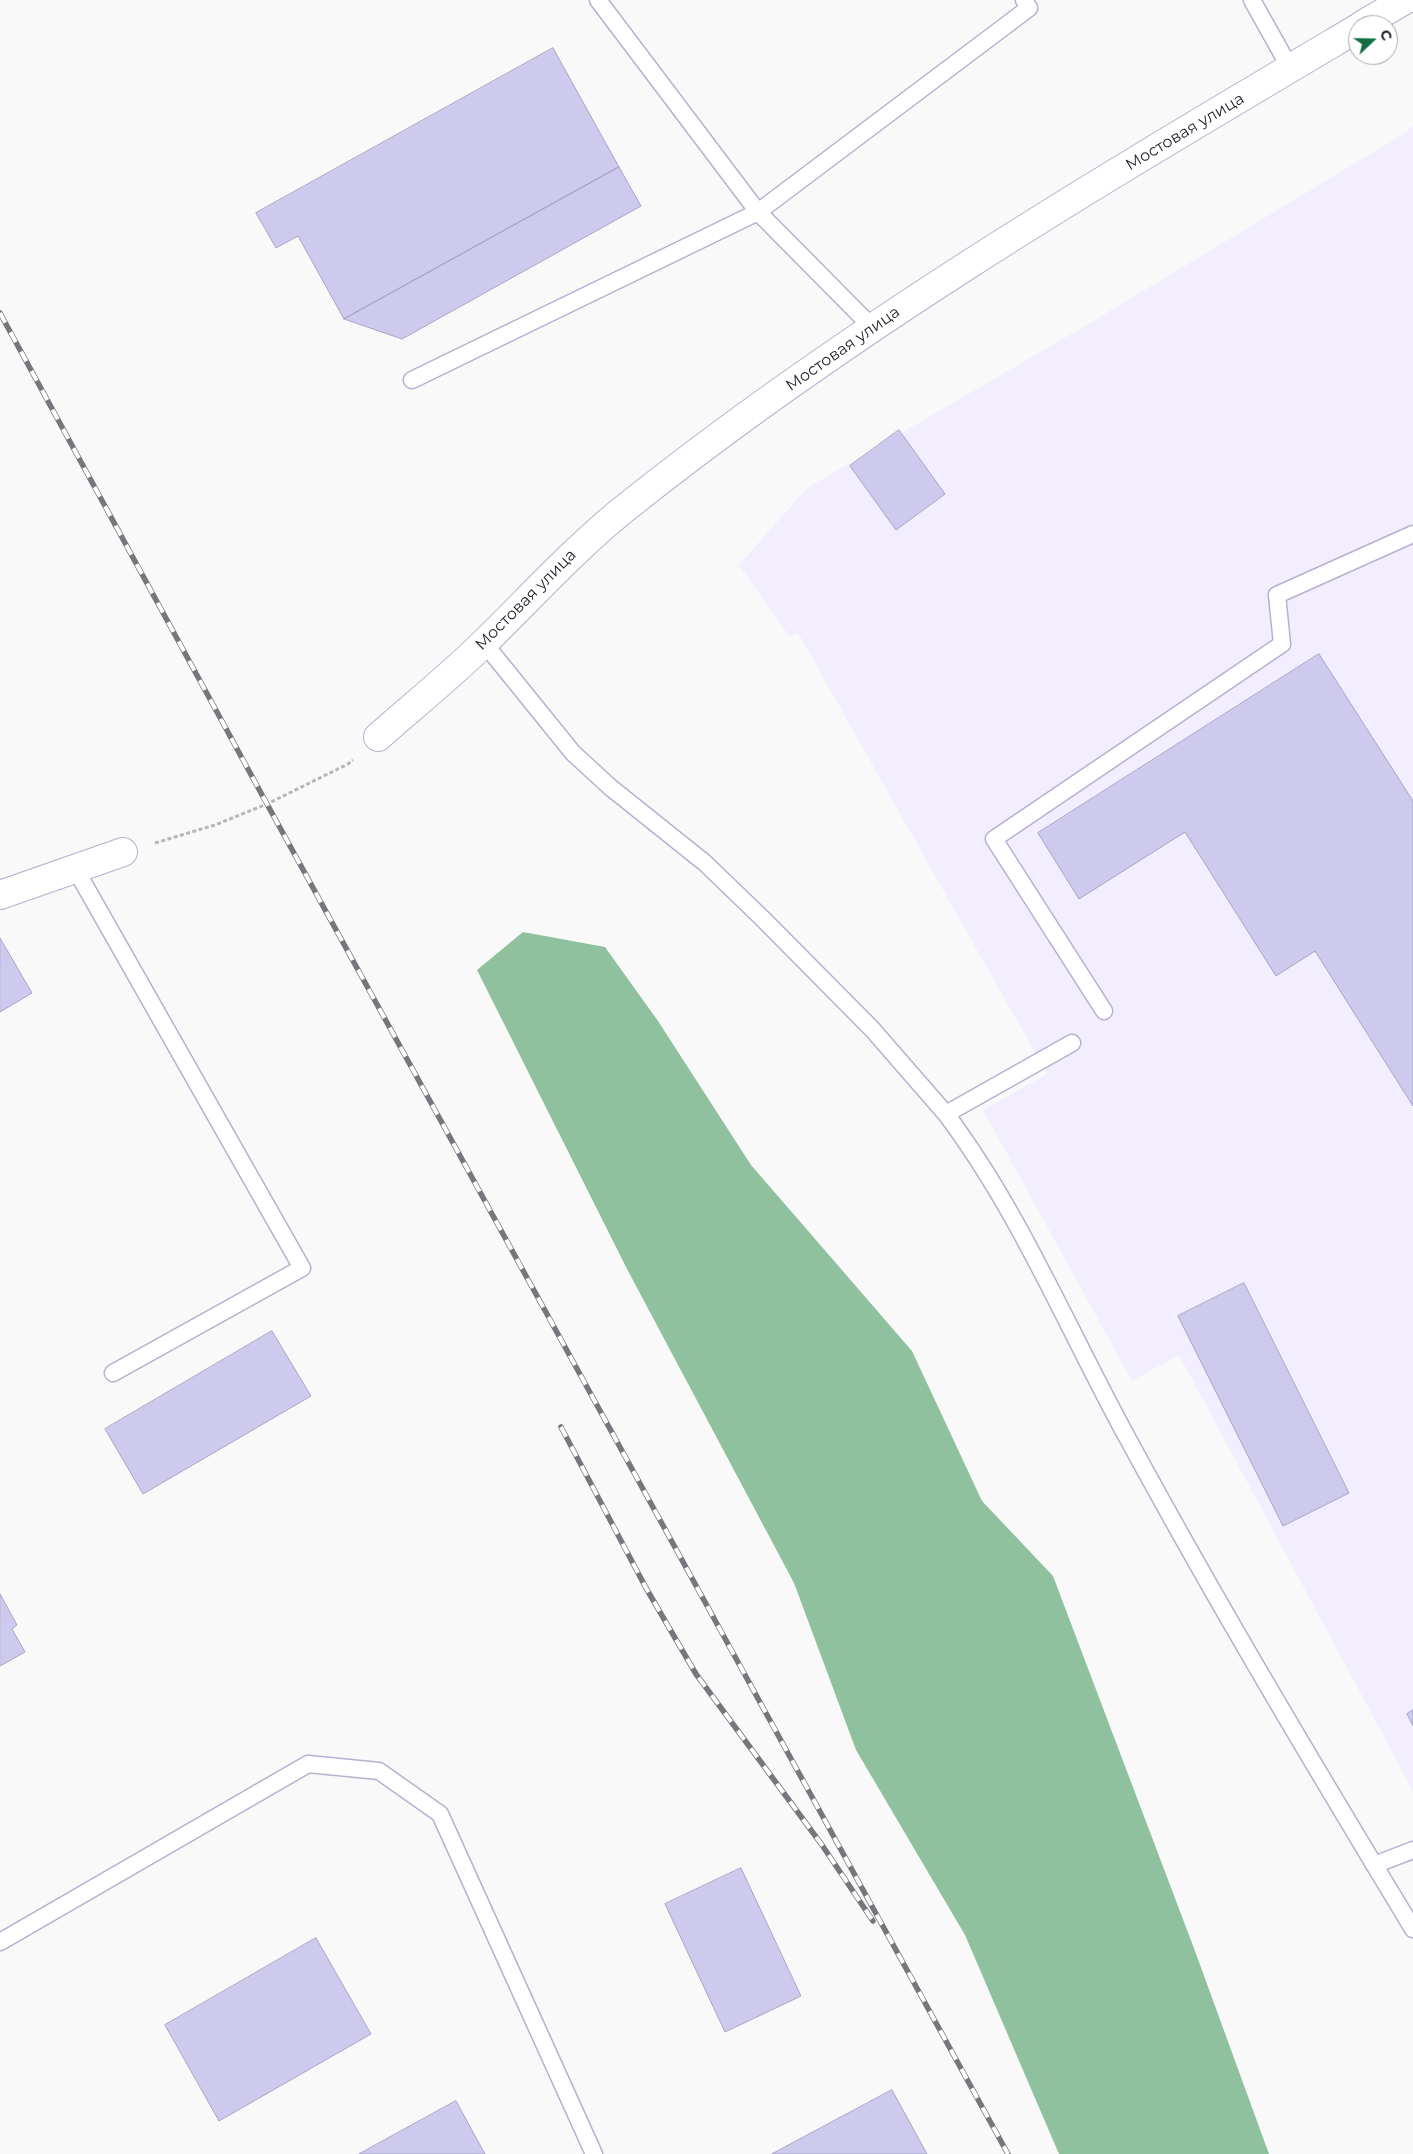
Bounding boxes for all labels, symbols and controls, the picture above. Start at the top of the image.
north arrow [1348,15,1398,65]
text: С [1376,27,1396,43]
street label: Мостовая улица [1122,89,1248,175]
street label: Мостовая улица [782,303,904,395]
street label: Мостовая улица [472,546,580,654]

